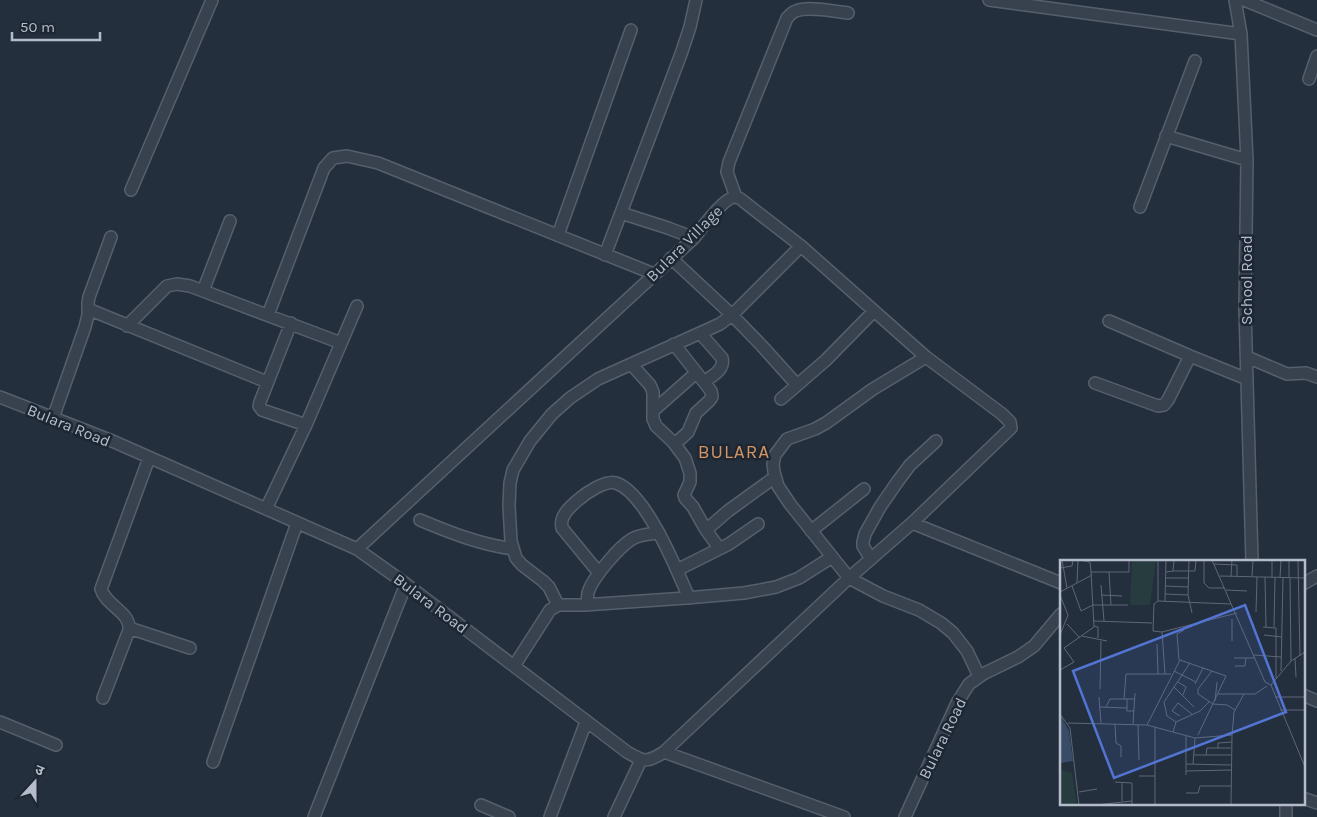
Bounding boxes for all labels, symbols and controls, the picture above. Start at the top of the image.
scale bar [12,10,100,42]
text: 50 m [20,18,55,36]
street label: Bulara Village [642,201,726,285]
street label: School Road [1237,235,1256,325]
street label: Bulara Road [24,400,113,451]
district label: BULARA [698,441,770,463]
inset map [1060,560,1304,804]
street label: Bulara Road [390,569,472,638]
street label: Bulara Road [915,694,970,782]
north arrow [10,757,60,807]
text: उ [33,761,47,780]

